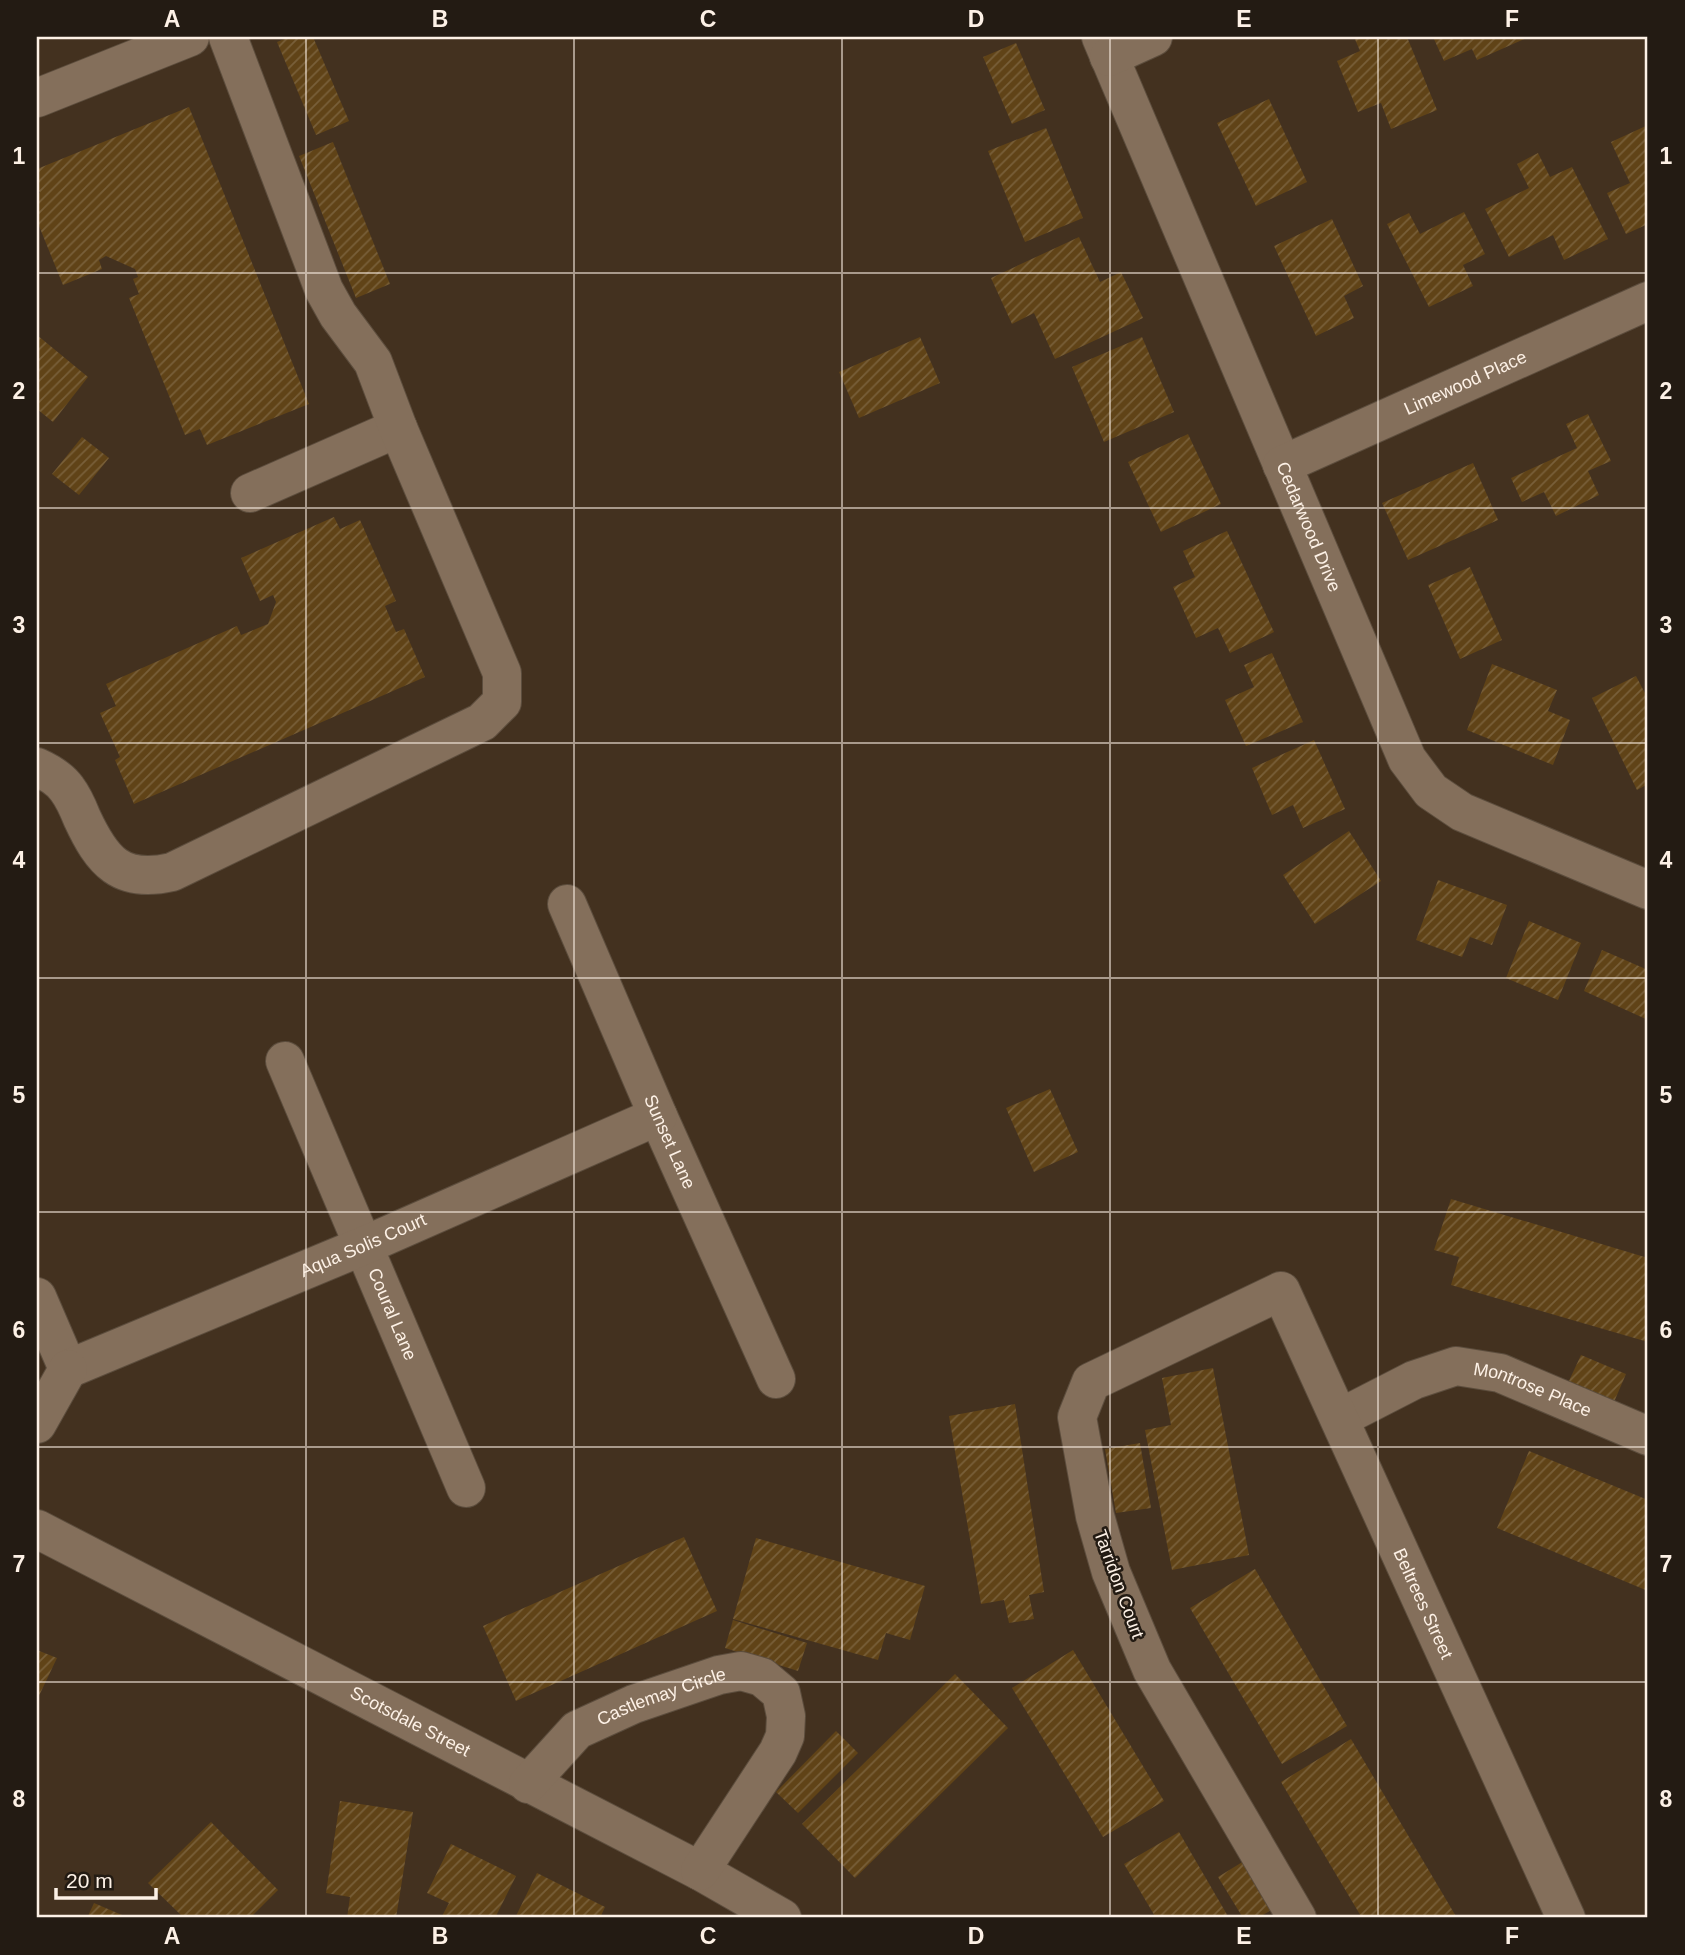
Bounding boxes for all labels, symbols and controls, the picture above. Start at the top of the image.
text: A [164,6,180,32]
text: B [432,6,448,32]
text: C [700,6,716,32]
text: D [968,6,984,32]
text: E [1236,6,1252,32]
text: F [1505,6,1519,32]
text: 1 [13,143,26,169]
text: 1 [1660,143,1673,169]
street label: Limewood Place [1401,347,1530,419]
text: 2 [13,378,25,404]
text: 2 [1660,378,1672,404]
street label: Cedarwood Drive [1272,459,1345,595]
text: 3 [13,612,25,638]
text: 3 [1660,612,1672,638]
text: 4 [13,847,26,873]
text: 4 [1660,847,1673,873]
text: 5 [13,1082,26,1108]
text: 5 [1660,1082,1673,1108]
street label: Sunset Lane [640,1092,699,1192]
street label: Aqua Solis Court [297,1209,429,1281]
street label: Coural Lane [364,1265,421,1363]
text: 6 [13,1317,25,1343]
text: 6 [1660,1317,1672,1343]
street label: Montrose Place [1472,1359,1595,1421]
street label: Tarridon Court [1090,1527,1148,1641]
street label: Beltrees Street [1389,1545,1457,1662]
text: 7 [13,1551,25,1577]
text: 7 [1660,1551,1672,1577]
street label: Castlemay Circle [594,1664,727,1730]
street label: Scotsdale Street [347,1682,474,1761]
text: 8 [13,1786,26,1812]
text: 8 [1660,1786,1673,1812]
scale bar [56,1857,156,1901]
text: 20 m [66,1869,113,1892]
text: A [164,1923,180,1949]
text: B [432,1923,448,1949]
text: C [700,1923,716,1949]
text: D [968,1923,984,1949]
text: E [1236,1923,1252,1949]
text: F [1505,1923,1519,1949]

